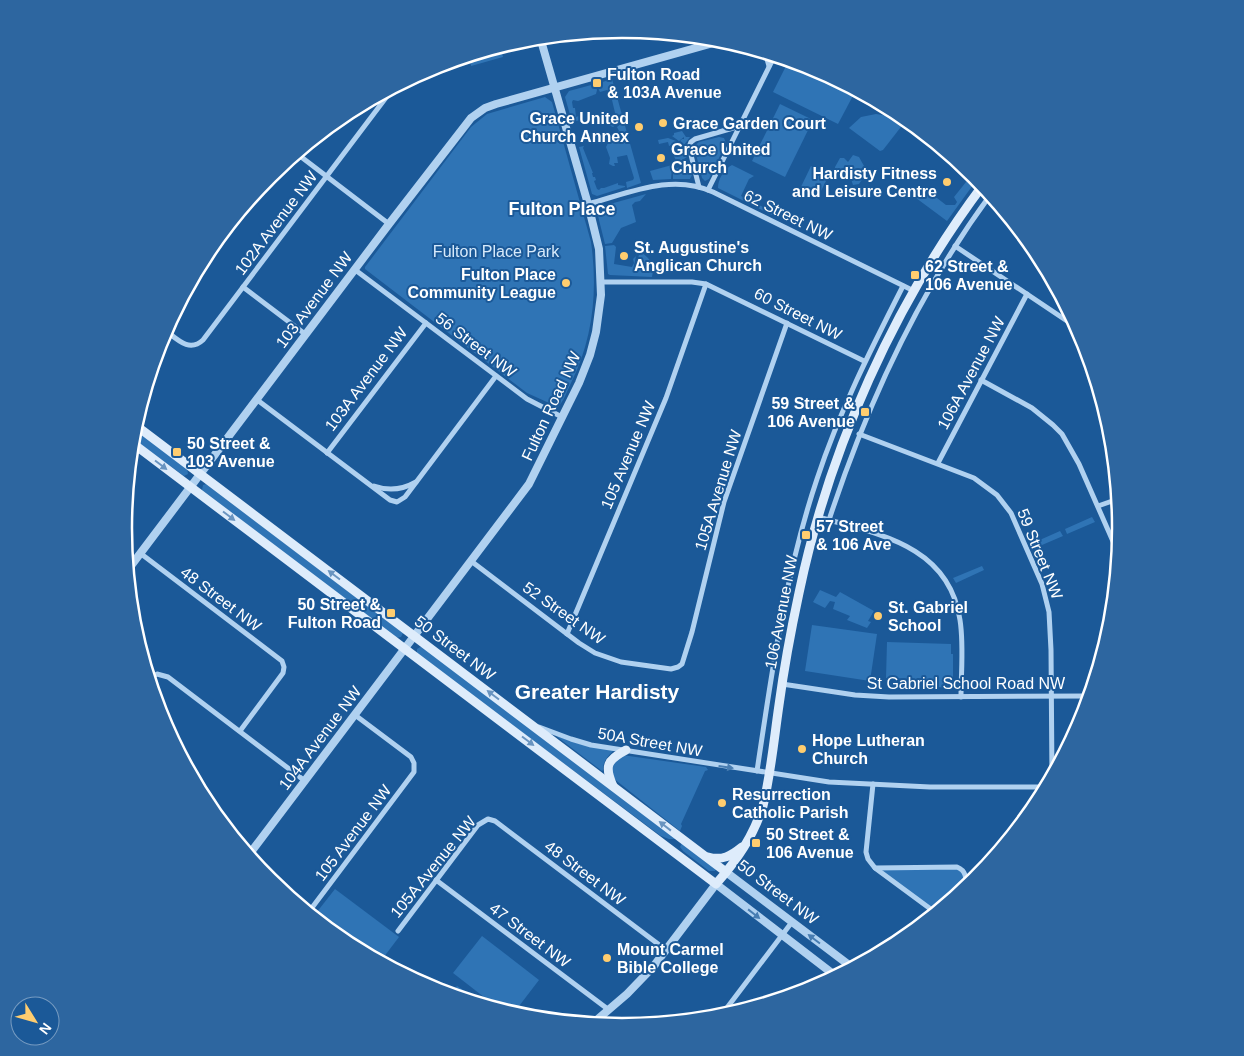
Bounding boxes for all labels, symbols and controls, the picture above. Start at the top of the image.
place label: Fulton Road & 103A Avenue [607,66,722,101]
marker: Fulton Road & 103A Avenue [591,77,603,89]
place label: Grace United Church Annex [520,110,629,145]
place label: Grace Garden Court [673,115,827,132]
marker: Grace Garden Court [657,117,669,129]
marker: Grace United Church Annex [633,121,645,133]
place label: Grace United Church [671,141,771,176]
marker: Grace United Church [655,152,667,164]
place label: Hardisty Fitness and Leisure Centre [792,165,937,200]
street label: 102A Avenue NW [232,167,321,278]
marker: Hardisty Fitness and Leisure Centre [941,176,953,188]
street label: 62 Street NW [741,186,836,244]
district label: Fulton Place [508,199,616,219]
place label: St. Augustine's Anglican Church [634,239,762,274]
park label: Fulton Place Park [433,243,560,260]
street label: 103 Avenue NW [273,248,356,351]
marker: St. Augustine's Anglican Church [618,250,630,262]
place label: 62 Street & 106 Avenue [925,258,1013,293]
place label: Fulton Place Community League [408,266,556,301]
marker: 62 Street & 106 Avenue [909,269,921,281]
marker: Fulton Place Community League [560,277,572,289]
street label: 60 Street NW [751,285,845,344]
street label: 56 Street NW [433,309,520,381]
street label: 106A Avenue NW [934,313,1008,432]
street label: 103A Avenue NW [322,323,411,434]
street label: Fulton Road NW [518,348,584,463]
place label: 59 Street & 106 Avenue [767,395,855,430]
street label: 105 Avenue NW [598,398,659,511]
marker: 59 Street & 106 Avenue [859,406,871,418]
street label: 105A Avenue NW [692,427,745,552]
place label: 50 Street & 103 Avenue [187,435,275,470]
marker: 50 Street & 103 Avenue [171,446,183,458]
one-way arrow [154,459,167,470]
street label: 59 Street NW [1014,506,1066,603]
one-way arrow [222,511,235,522]
place label: 57 Street & 106 Ave [816,518,891,553]
marker: 57 Street & 106 Ave [800,529,812,541]
street label: 106 Avenue NW [762,553,801,670]
street label: 48 Street NW [178,563,265,635]
one-way arrow [328,569,341,580]
street label: 52 Street NW [520,578,609,648]
place label: 50 Street & Fulton Road [288,596,381,631]
place label: St. Gabriel School [888,599,968,634]
marker: 50 Street & Fulton Road [385,607,397,619]
marker: St. Gabriel School [872,610,884,622]
street label: 50 Street NW [412,612,499,684]
street label: St Gabriel School Road NW [867,675,1066,692]
district label: Greater Hardisty [515,680,680,703]
street label: 104A Avenue NW [276,682,365,793]
one-way arrow [487,690,500,701]
street label: 50A Street NW [596,724,704,760]
place label: Hope Lutheran Church [812,732,925,767]
one-way arrow [521,736,535,746]
marker: Hope Lutheran Church [796,743,808,755]
one-way arrow [718,763,734,771]
street label: 105 Avenue NW [312,781,395,884]
place label: Resurrection Catholic Parish [732,786,848,821]
marker: Resurrection Catholic Parish [716,797,728,809]
street label: 105A Avenue NW [387,812,480,921]
one-way arrow [658,820,671,831]
place label: 50 Street & 106 Avenue [766,826,854,861]
street label: 48 Street NW [542,837,629,909]
marker: 50 Street & 106 Avenue [750,837,762,849]
street label: 50 Street NW [735,856,822,928]
street label: 47 Street NW [487,899,574,971]
one-way arrow [747,909,761,919]
one-way arrow [808,933,821,944]
place label: Mount Carmel Bible College [617,941,724,976]
marker: Mount Carmel Bible College [601,952,613,964]
north arrow [10,996,60,1046]
text: N [36,1020,55,1038]

